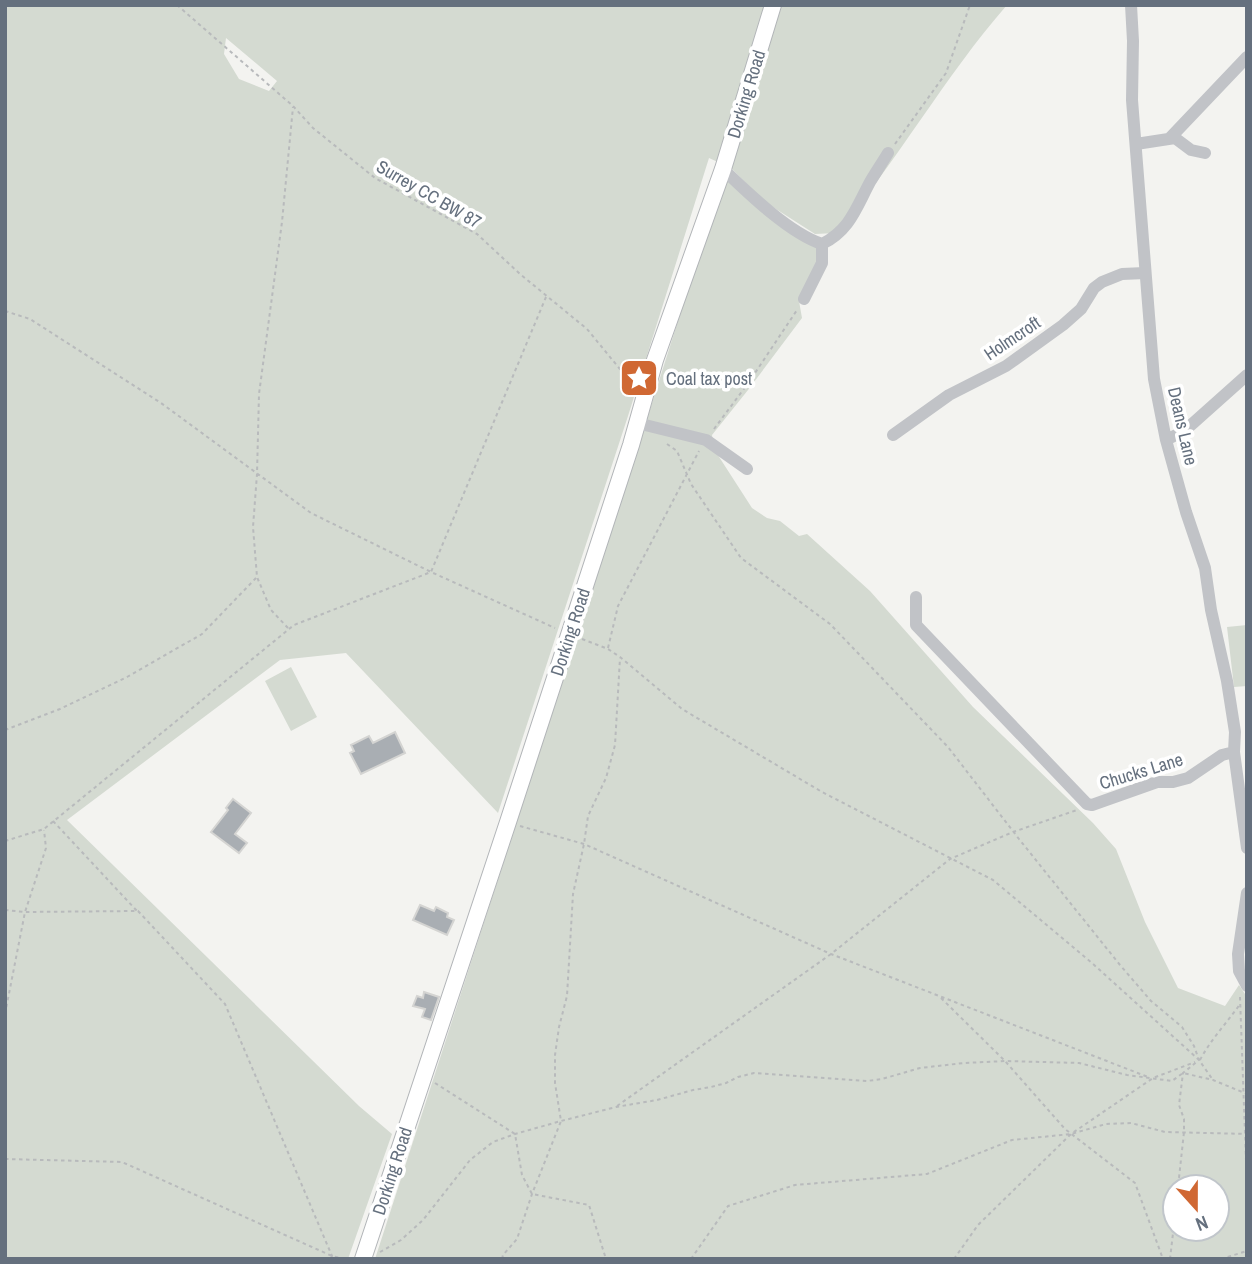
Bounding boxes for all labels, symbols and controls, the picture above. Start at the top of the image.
street label: Dorking Road [721,47,771,141]
street label: Surrey CC BW 87 [372,154,486,234]
street label: Holmcroft [979,310,1045,366]
place icon: Coal tax post [618,357,660,399]
place label: Coal tax post [666,366,752,391]
street label: Deans Lane [1162,384,1204,468]
street label: Dorking Road [544,585,596,679]
street label: Chucks Lane [1096,746,1186,796]
street label: Dorking Road [366,1124,418,1218]
north arrow [1161,1173,1231,1243]
text: N [1192,1210,1212,1238]

